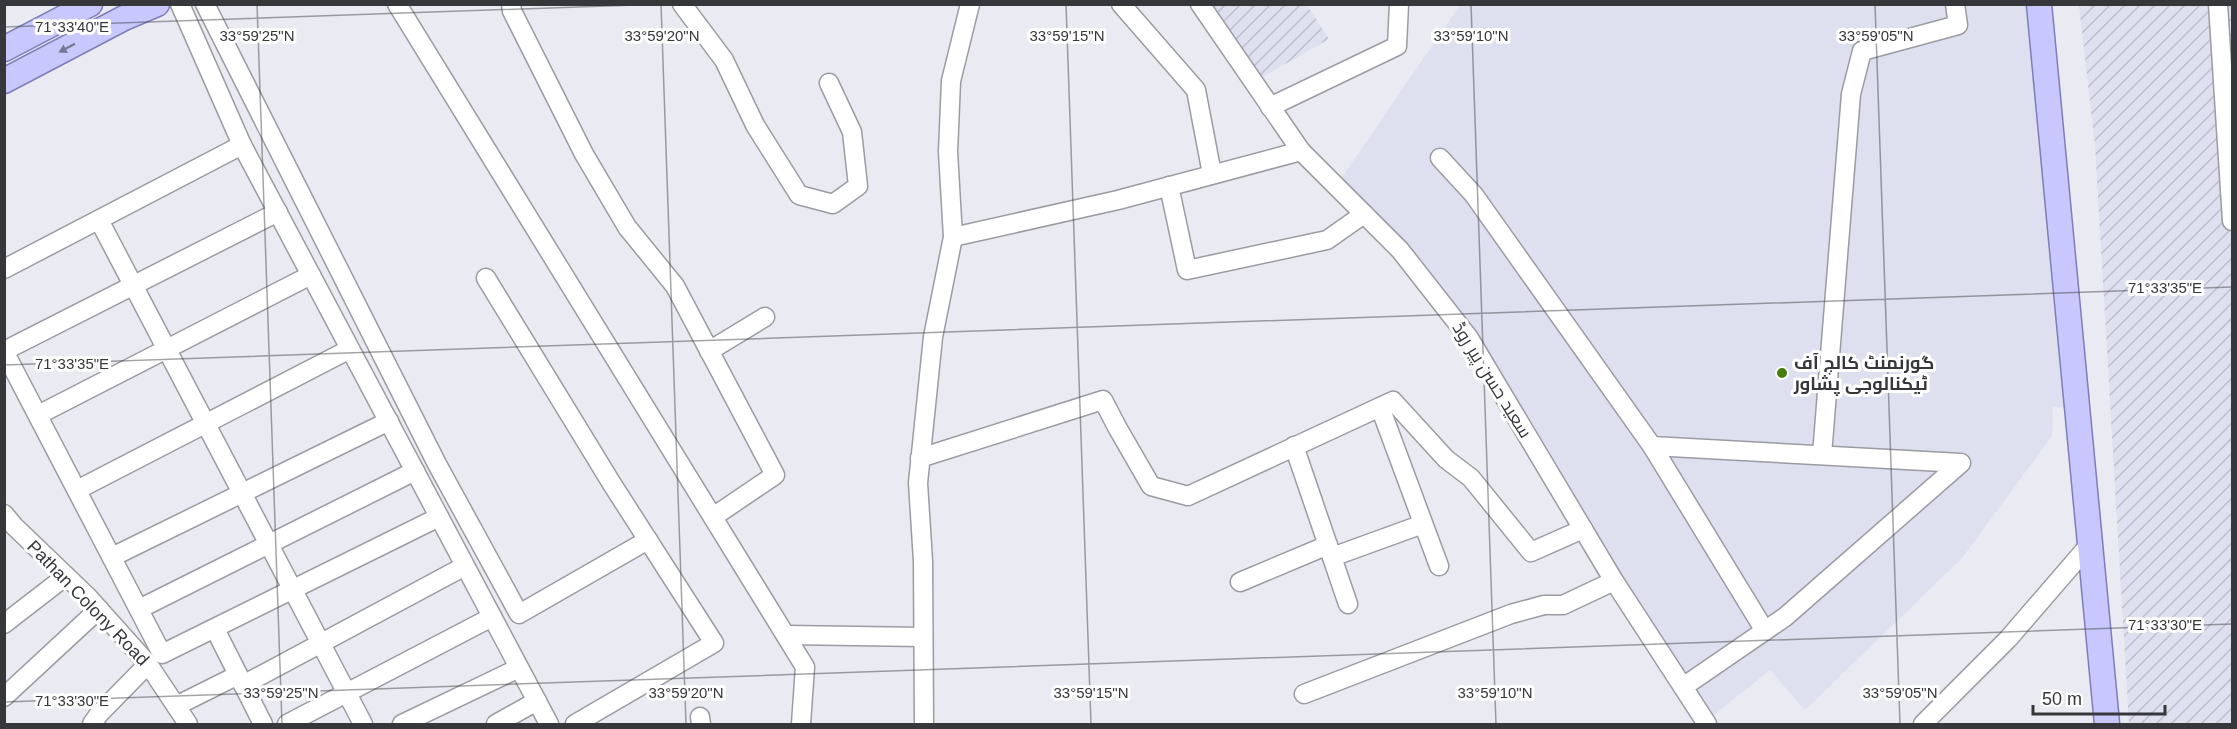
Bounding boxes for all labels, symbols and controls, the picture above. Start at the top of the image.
text: 71°33'40"E [35,18,109,35]
text: 33°59'25"N [219,27,295,44]
text: 33°59'20"N [624,27,700,44]
text: 33°59'15"N [1029,27,1105,44]
text: 33°59'10"N [1433,27,1509,44]
text: 33°59'05"N [1838,27,1914,44]
one-way arrow [58,43,75,53]
text: 71°33'35"E [2128,279,2202,296]
street label: سعید حسن پیر روڈ [1447,318,1536,443]
place label: گورنمنٹ کالج آف ٹیکنالوجی پشاور [1793,353,1934,396]
text: 71°33'35"E [35,355,109,372]
marker: گورنمنٹ کالج آف ٹیکنالوجی پشاور [1775,366,1789,380]
street label: Pathan Colony Road [23,536,153,670]
text: 71°33'30"E [2128,616,2202,633]
scale bar [2033,678,2165,716]
text: 33°59'25"N [243,684,319,701]
text: 33°59'20"N [648,684,724,701]
text: 33°59'15"N [1053,684,1129,701]
text: 33°59'10"N [1457,684,1533,701]
text: 33°59'05"N [1862,684,1938,701]
text: 50 m [2042,689,2082,709]
text: 71°33'30"E [35,692,109,709]

